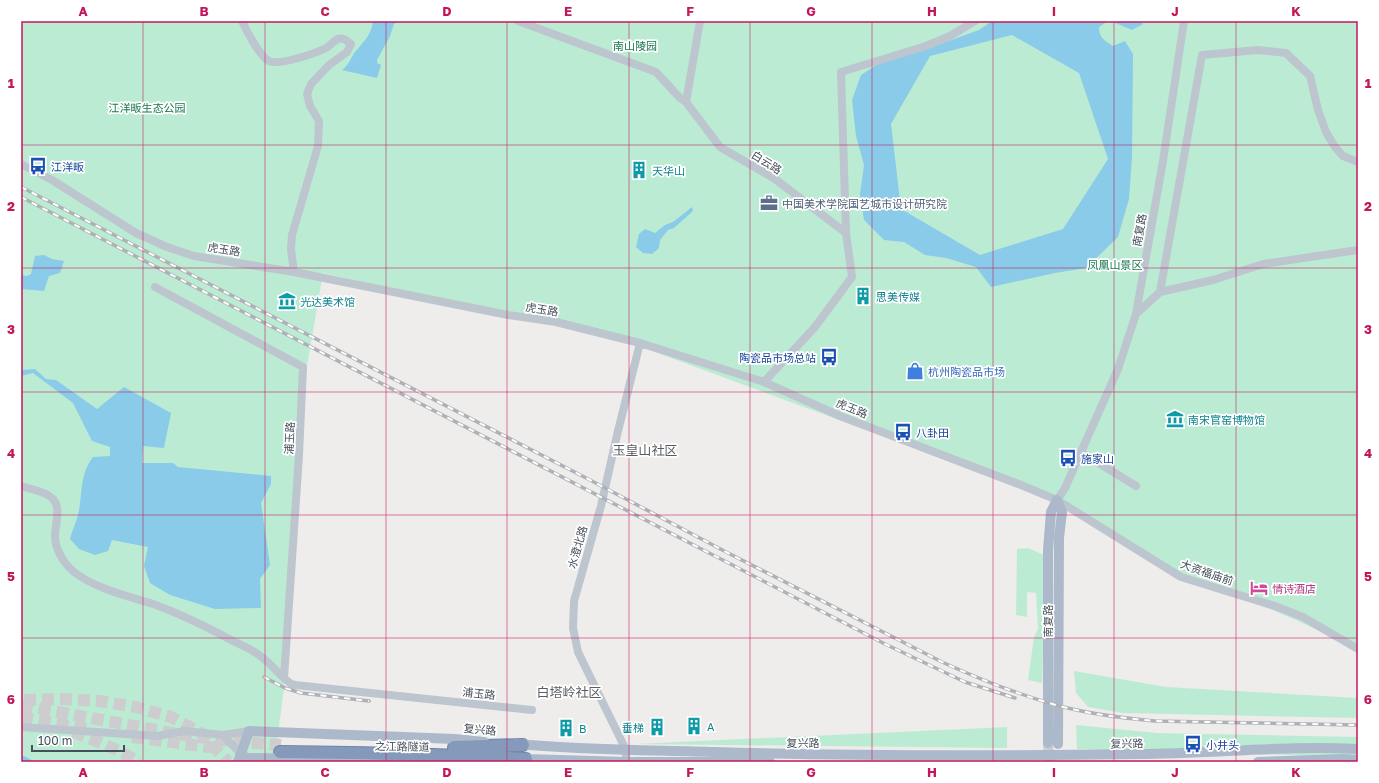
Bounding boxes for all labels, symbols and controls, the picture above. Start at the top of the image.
text: A [78,3,88,19]
text: B [199,3,209,19]
text: C [320,3,330,19]
text: D [442,3,452,19]
text: E [564,3,572,19]
text: F [686,3,694,19]
text: G [806,3,816,19]
text: H [927,3,937,19]
text: I [1052,3,1056,19]
text: J [1171,3,1179,19]
text: K [1291,3,1301,19]
park label: 南山陵园 [613,39,657,52]
text: 1 [8,75,15,91]
text: 1 [1365,75,1372,91]
park label: 江洋畈生态公园 [109,101,186,114]
street label: 白云路 [750,148,784,176]
bus stop icon: 江洋畈 [28,156,48,176]
place label: 江洋畈 [51,160,84,173]
building icon: 天华山 [629,160,649,180]
place label: 天华山 [652,164,685,177]
office icon: 中国美术学院国艺城市设计研究院 [759,193,779,213]
place label: 中国美术学院国艺城市设计研究院 [782,197,947,210]
text: 2 [7,198,15,214]
text: 2 [1364,198,1372,214]
street label: 南复路 [1130,213,1148,247]
street label: 虎玉路 [207,240,241,258]
park label: 凤凰山景区 [1088,258,1143,271]
building icon: 思美传媒 [853,286,873,306]
place label: 思美传媒 [876,290,920,303]
museum icon: 光达美术馆 [277,291,297,311]
place label: 光达美术馆 [300,295,355,308]
street label: 虎玉路 [525,300,559,318]
text: 3 [7,321,15,337]
text: 3 [1364,321,1372,337]
bus stop icon: 陶瓷品市场总站 [819,347,839,367]
place label: 陶瓷品市场总站 [739,351,816,364]
shop icon: 杭州陶瓷品市场 [905,361,925,381]
place label: 杭州陶瓷品市场 [928,365,1005,378]
street label: 虎玉路 [834,396,870,420]
museum icon: 南宋官窑博物馆 [1165,409,1185,429]
place label: 南宋官窑博物馆 [1188,413,1265,426]
street label: 浦玉路 [282,421,296,455]
bus stop icon: 八卦田 [893,422,913,442]
place label: 八卦田 [916,426,949,439]
district label: 玉皇山社区 [612,442,678,458]
text: 4 [7,445,15,461]
text: 4 [1364,445,1372,461]
bus stop icon: 施家山 [1058,448,1078,468]
place label: 施家山 [1081,452,1114,465]
street label: 水澄北路 [565,524,589,570]
street label: 大资福庙前 [1179,557,1235,587]
text: 5 [7,568,15,584]
text: 5 [1364,568,1372,584]
hotel icon: 情诗酒店 [1249,578,1269,598]
place label: 情诗酒店 [1272,582,1316,595]
street label: 南复路 [1041,605,1054,638]
district label: 白塔岭社区 [536,684,602,700]
street label: 浦玉路 [462,685,496,701]
text: 6 [7,691,15,707]
text: 6 [1364,691,1372,707]
building icon: A [684,716,704,736]
building icon: 垂梯 [647,717,667,737]
building icon: B [556,718,576,738]
place label: A [707,720,715,733]
street label: 复兴路 [463,721,497,737]
place label: 垂梯 [622,721,644,734]
place label: B [579,722,586,735]
scale bar [32,727,124,753]
text: 100 m [38,733,72,748]
bus stop icon: 小井头 [1183,734,1203,754]
street label: 复兴路 [787,736,820,749]
street label: 复兴路 [1110,736,1144,750]
place label: 小井头 [1206,738,1239,751]
street label: 之江路隧道 [374,739,430,753]
text: A [78,764,88,780]
text: B [199,764,209,780]
text: C [320,764,330,780]
text: D [442,764,452,780]
text: E [564,764,572,780]
text: F [686,764,694,780]
text: G [806,764,816,780]
text: H [927,764,937,780]
text: I [1052,764,1056,780]
text: J [1171,764,1179,780]
text: K [1291,764,1301,780]

